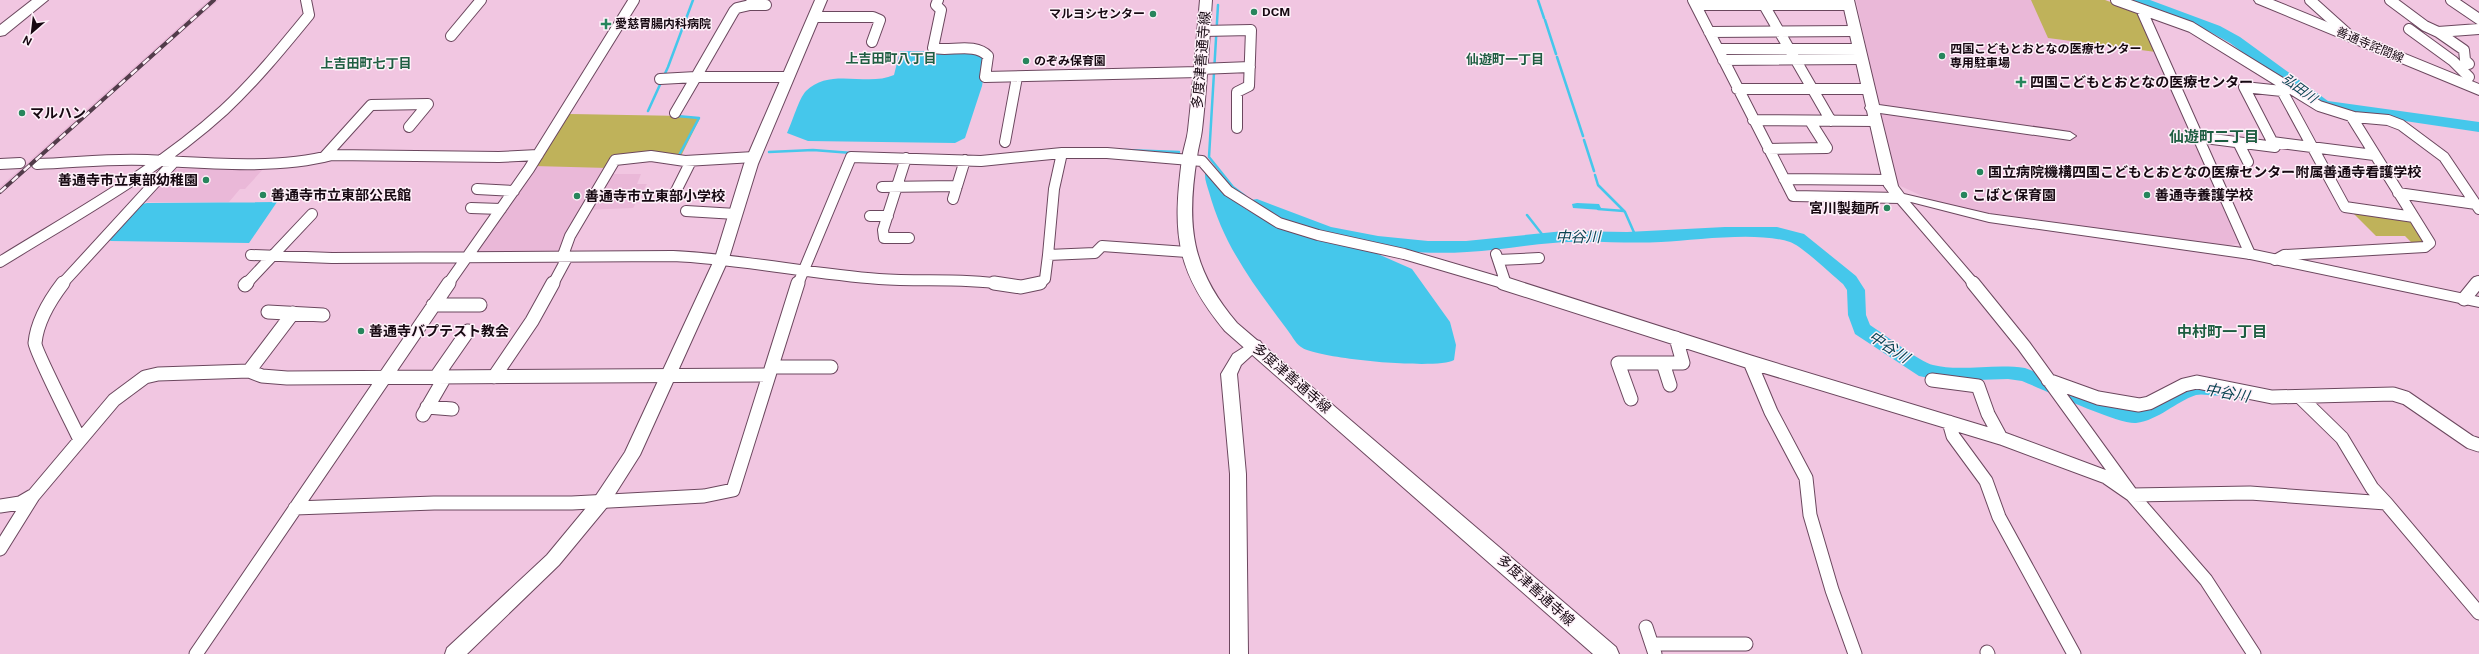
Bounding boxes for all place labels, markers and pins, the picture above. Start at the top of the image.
place label: DCM [1262,5,1290,19]
place label: マルヨシセンター [1049,7,1145,21]
marker: DCM [1249,7,1259,17]
marker: マルヨシセンター [1148,9,1158,19]
place label: 愛慈胃腸内科病院 [615,17,711,31]
marker: 愛慈胃腸内科病院 [600,18,612,30]
place label: 四国こどもとおとなの医療センター 専用駐車場 [1950,42,2141,70]
marker: 四国こどもとおとなの医療センター 専用駐車場 [1937,51,1947,61]
place label: のぞみ保育園 [1034,54,1106,68]
marker: のぞみ保育園 [1021,56,1031,66]
place label: 四国こどもとおとなの医療センター [2030,74,2253,90]
marker: 四国こどもとおとなの医療センター [2015,76,2027,88]
place label: マルハン [30,105,86,121]
marker: マルハン [17,108,27,118]
place label: 国立病院機構四国こどもとおとなの医療センター附属善通寺看護学校 [1988,164,2421,180]
marker: 国立病院機構四国こどもとおとなの医療センター附属善通寺看護学校 [1975,167,1985,177]
place label: 善通寺市立東部幼稚園 [58,172,198,188]
marker: 善通寺市立東部幼稚園 [201,175,211,185]
place label: 善通寺市立東部公民館 [271,187,411,203]
place label: こばと保育園 [1972,187,2056,203]
place label: 善通寺養護学校 [2155,187,2253,203]
place label: 善通寺市立東部小学校 [585,188,725,204]
marker: 善通寺市立東部公民館 [258,190,268,200]
marker: こばと保育園 [1959,190,1969,200]
marker: 善通寺養護学校 [2142,190,2152,200]
marker: 善通寺市立東部小学校 [572,191,582,201]
place label: 宮川製麺所 [1809,200,1879,216]
marker: 宮川製麺所 [1882,203,1892,213]
place label: 善通寺バプテスト教会 [369,323,509,339]
marker: 善通寺バプテスト教会 [356,326,366,336]

